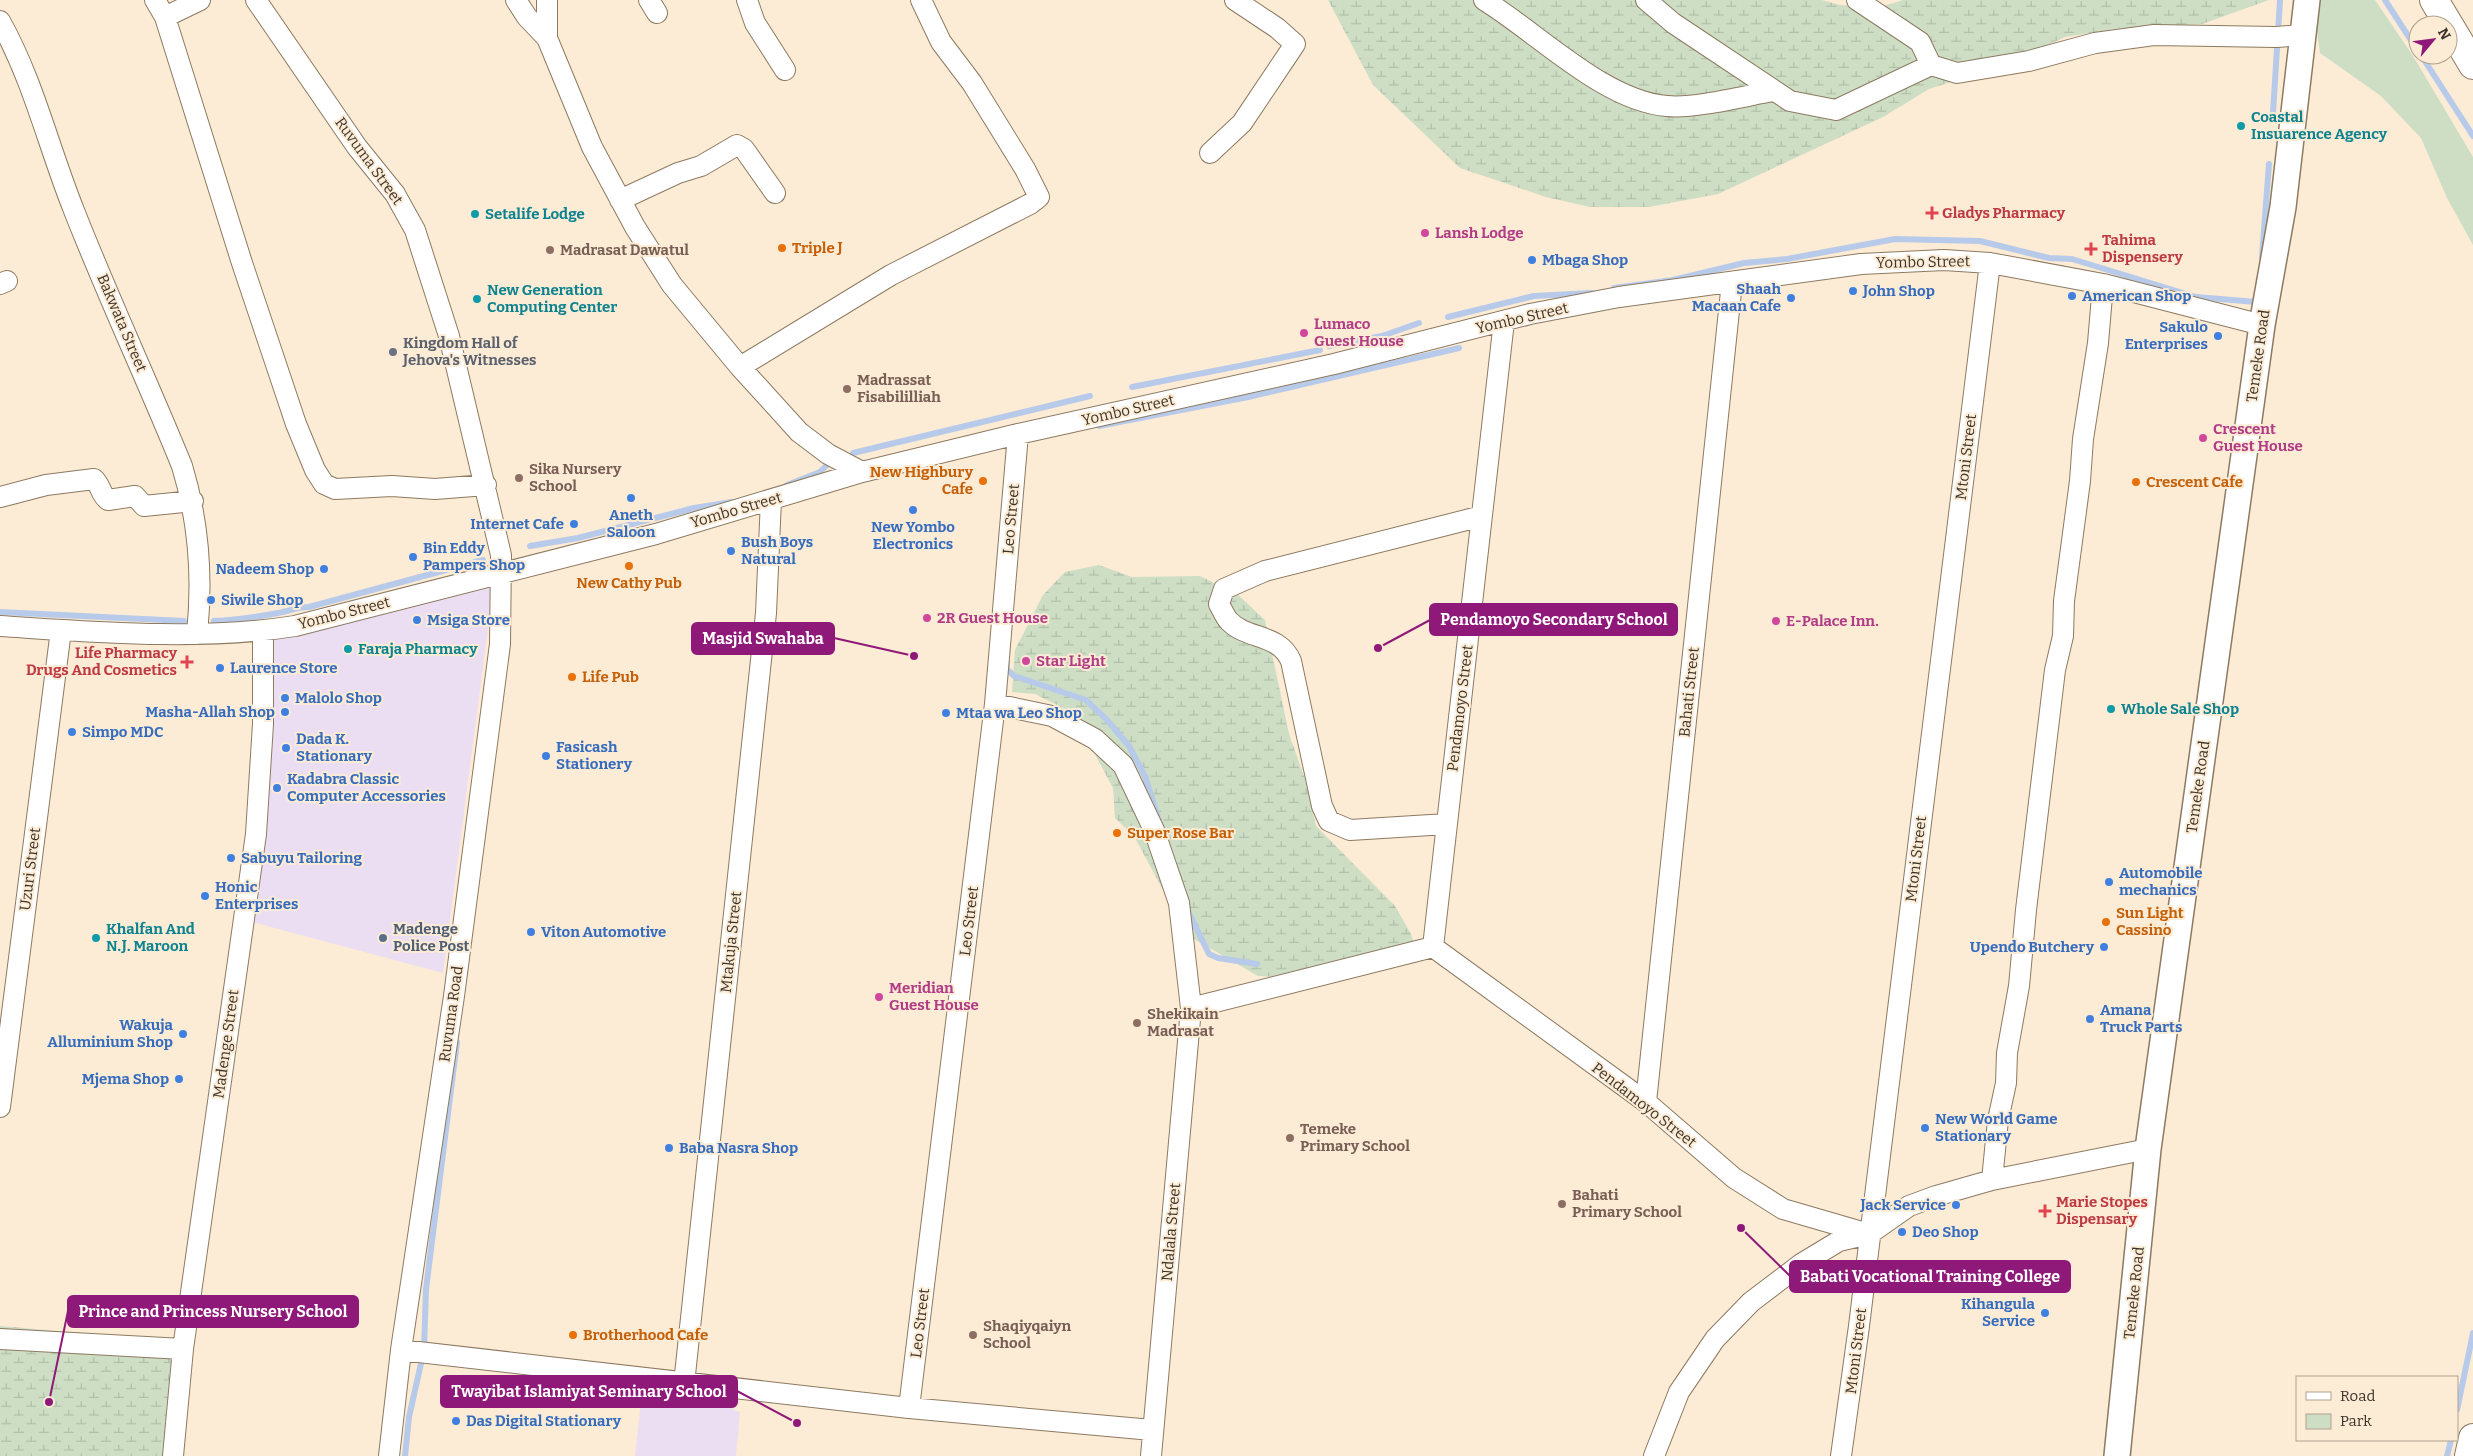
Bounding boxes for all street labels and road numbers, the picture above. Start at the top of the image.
street label: Ruvuma Street [331,114,407,209]
street label: Yombo Street [1876,252,1971,272]
street label: Bakwata Street [93,271,151,375]
street label: Yombo Street [1474,299,1570,337]
street label: Temeke Road [2243,308,2273,403]
street label: Yombo Street [1080,391,1176,429]
street label: Mtoni Street [1952,412,1980,501]
street label: Leo Street [999,483,1023,555]
street label: Yombo Street [688,488,784,532]
street label: Yombo Street [296,593,392,633]
street label: Pendamoyo Street [1443,643,1477,772]
street label: Bahati Street [1675,646,1703,738]
street label: Temeke Road [2183,739,2213,834]
street label: Mtoni Street [1902,814,1930,903]
street label: Uzuri Street [16,826,44,912]
street label: Leo Street [956,884,982,957]
street label: Mtakuja Street [717,890,745,994]
street label: Ruvuma Road [435,965,467,1063]
street label: Madenge Street [209,988,243,1100]
street label: Pendamoyo Street [1588,1059,1700,1152]
street label: Ndalala Street [1158,1182,1184,1282]
street label: Temeke Road [2120,1246,2148,1340]
street label: Leo Street [907,1286,933,1359]
street label: Mtoni Street [1842,1306,1870,1395]

